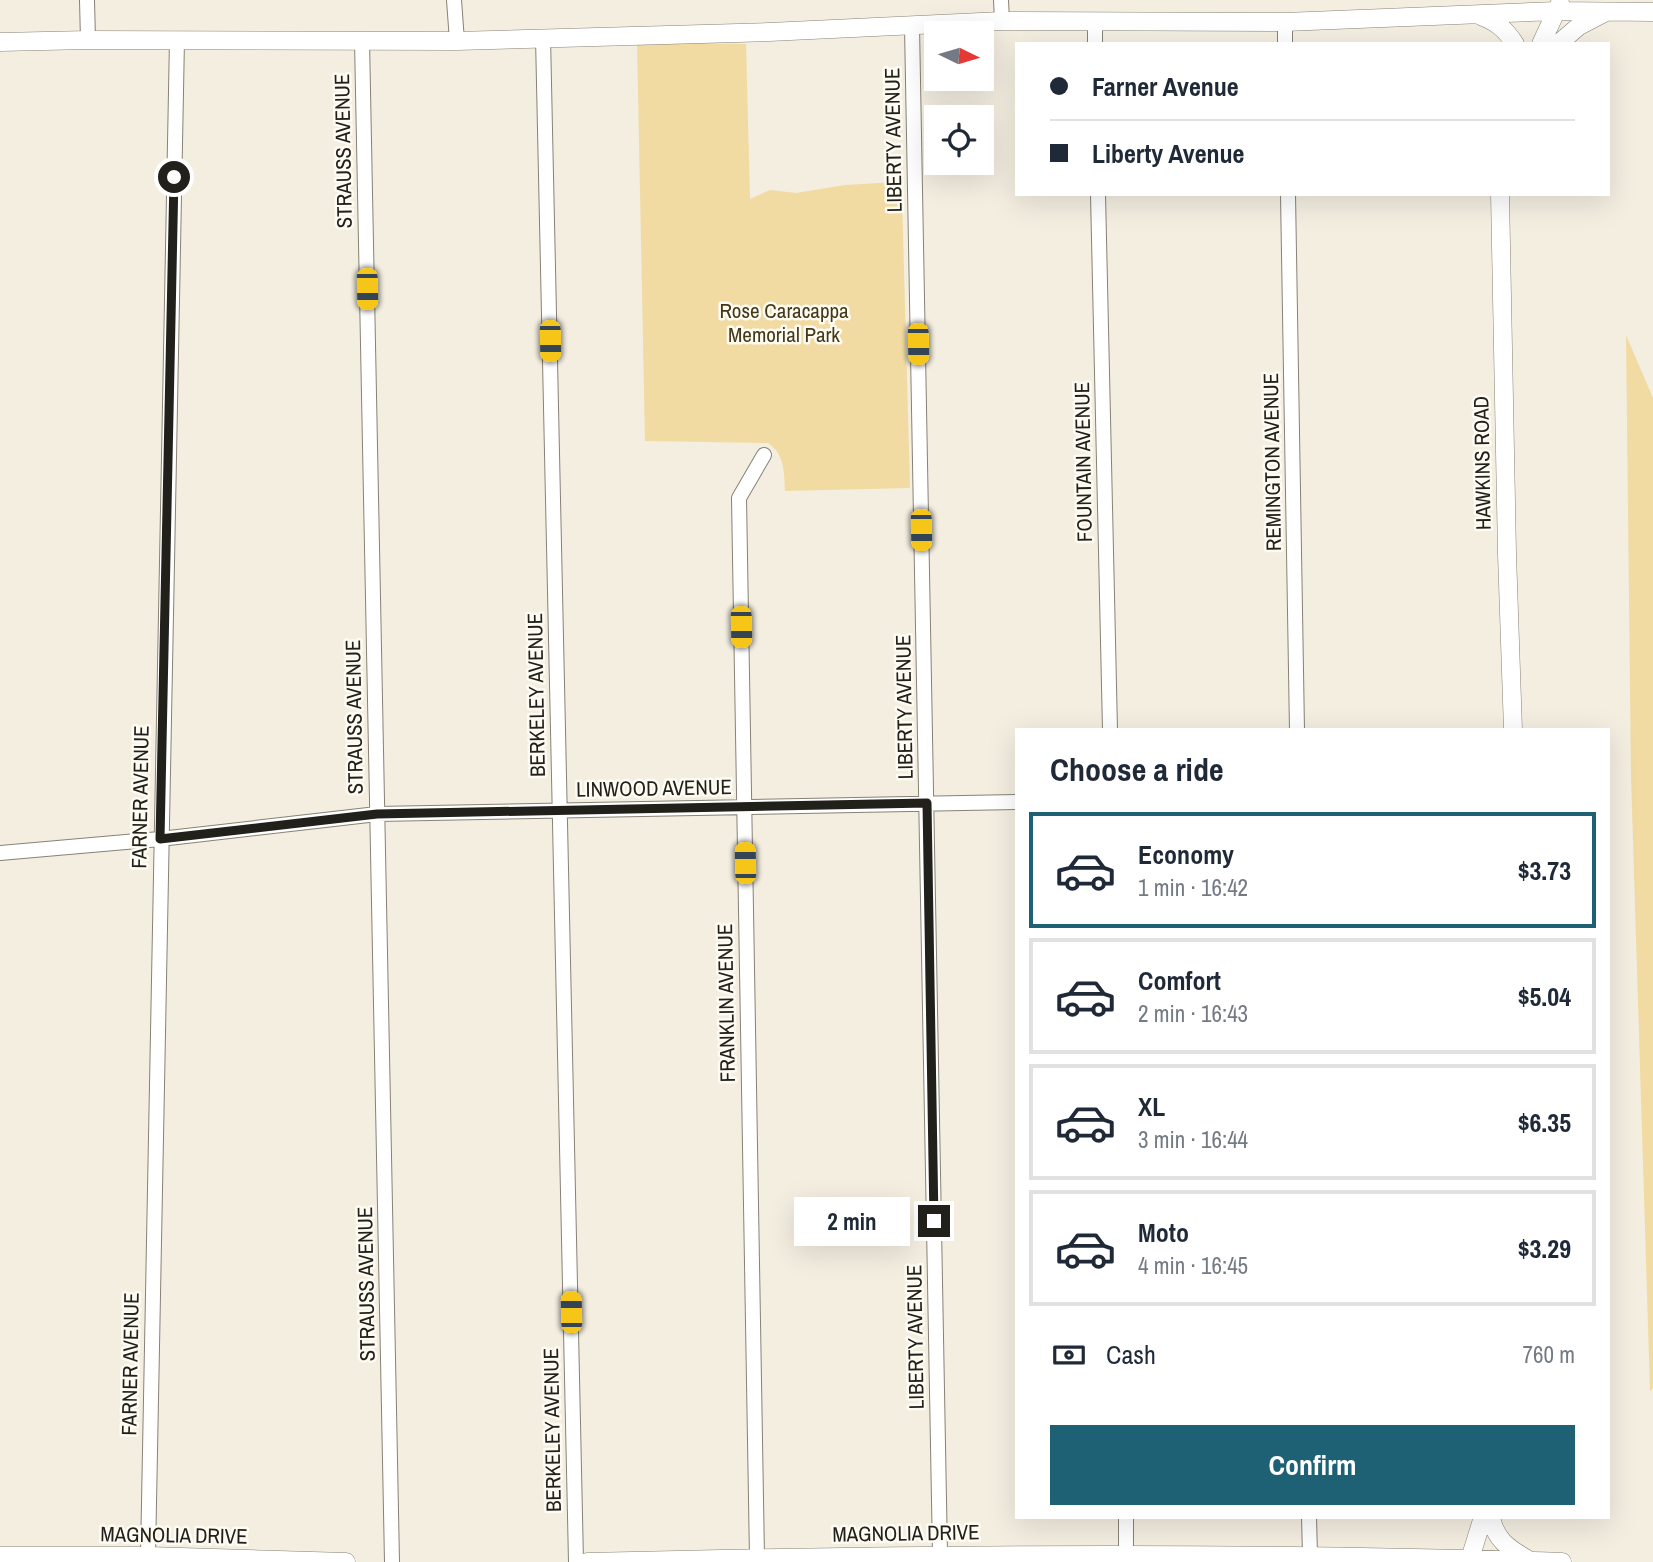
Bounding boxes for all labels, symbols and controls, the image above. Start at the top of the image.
north arrow [924,21,994,91]
map controls [924,21,994,175]
street label: LIBERTY AVENUE [877,67,909,213]
text: Farner Avenue [1092,69,1239,104]
street label: STRAUSS AVENUE [327,73,359,229]
button: locate [924,105,994,175]
text: Liberty Avenue [1092,136,1244,171]
route start [158,161,190,193]
car [357,268,378,310]
park label: Rose Caracappa Memorial Park [719,296,849,349]
car [540,320,561,362]
car [908,323,929,365]
street label: REMINGTON AVENUE [1256,373,1288,551]
street label: FOUNTAIN AVENUE [1067,382,1099,542]
street label: HAWKINS ROAD [1466,396,1498,530]
car [911,509,932,551]
car [731,606,752,648]
street label: BERKELEY AVENUE [520,613,552,777]
street label: LIBERTY AVENUE [888,634,920,780]
street label: STRAUSS AVENUE [338,639,370,795]
street label: FARNER AVENUE [124,725,156,869]
text: Choose a ride [1050,748,1224,791]
street label: LINWOOD AVENUE [576,772,732,804]
text: Economy [1138,837,1234,872]
icon: car [1054,839,1117,902]
car [735,842,756,884]
text: $3.73 [1518,853,1571,888]
text: 1 min · 16:42 [1138,872,1248,903]
street label: FRANKLIN AVENUE [710,923,742,1083]
text: Comfort [1138,963,1221,998]
icon: car [1054,965,1117,1028]
text: $5.04 [1518,979,1571,1014]
text: 2 min · 16:43 [1138,998,1248,1029]
text: XL [1138,1089,1165,1124]
icon: car [1054,1091,1117,1154]
text: $6.35 [1518,1105,1571,1140]
text: 3 min · 16:44 [1138,1124,1248,1155]
callout: 2 min [794,1196,909,1246]
route end [918,1205,950,1237]
street label: STRAUSS AVENUE [350,1206,382,1362]
text: 2 min [827,1206,877,1237]
text: Moto [1138,1215,1189,1250]
icon: car [1054,1217,1117,1280]
text: $3.29 [1518,1231,1571,1266]
text: 4 min · 16:45 [1138,1250,1248,1281]
street label: LIBERTY AVENUE [899,1264,931,1410]
car [561,1291,582,1333]
street label: FARNER AVENUE [114,1292,146,1436]
icon: cash [1050,1336,1088,1374]
text: Cash [1106,1337,1156,1372]
text: 760 m [1523,1339,1575,1370]
street label: BERKELEY AVENUE [536,1348,568,1512]
button: Confirm [1050,1425,1575,1505]
street label: MAGNOLIA DRIVE [832,1517,980,1549]
street label: MAGNOLIA DRIVE [100,1519,248,1551]

